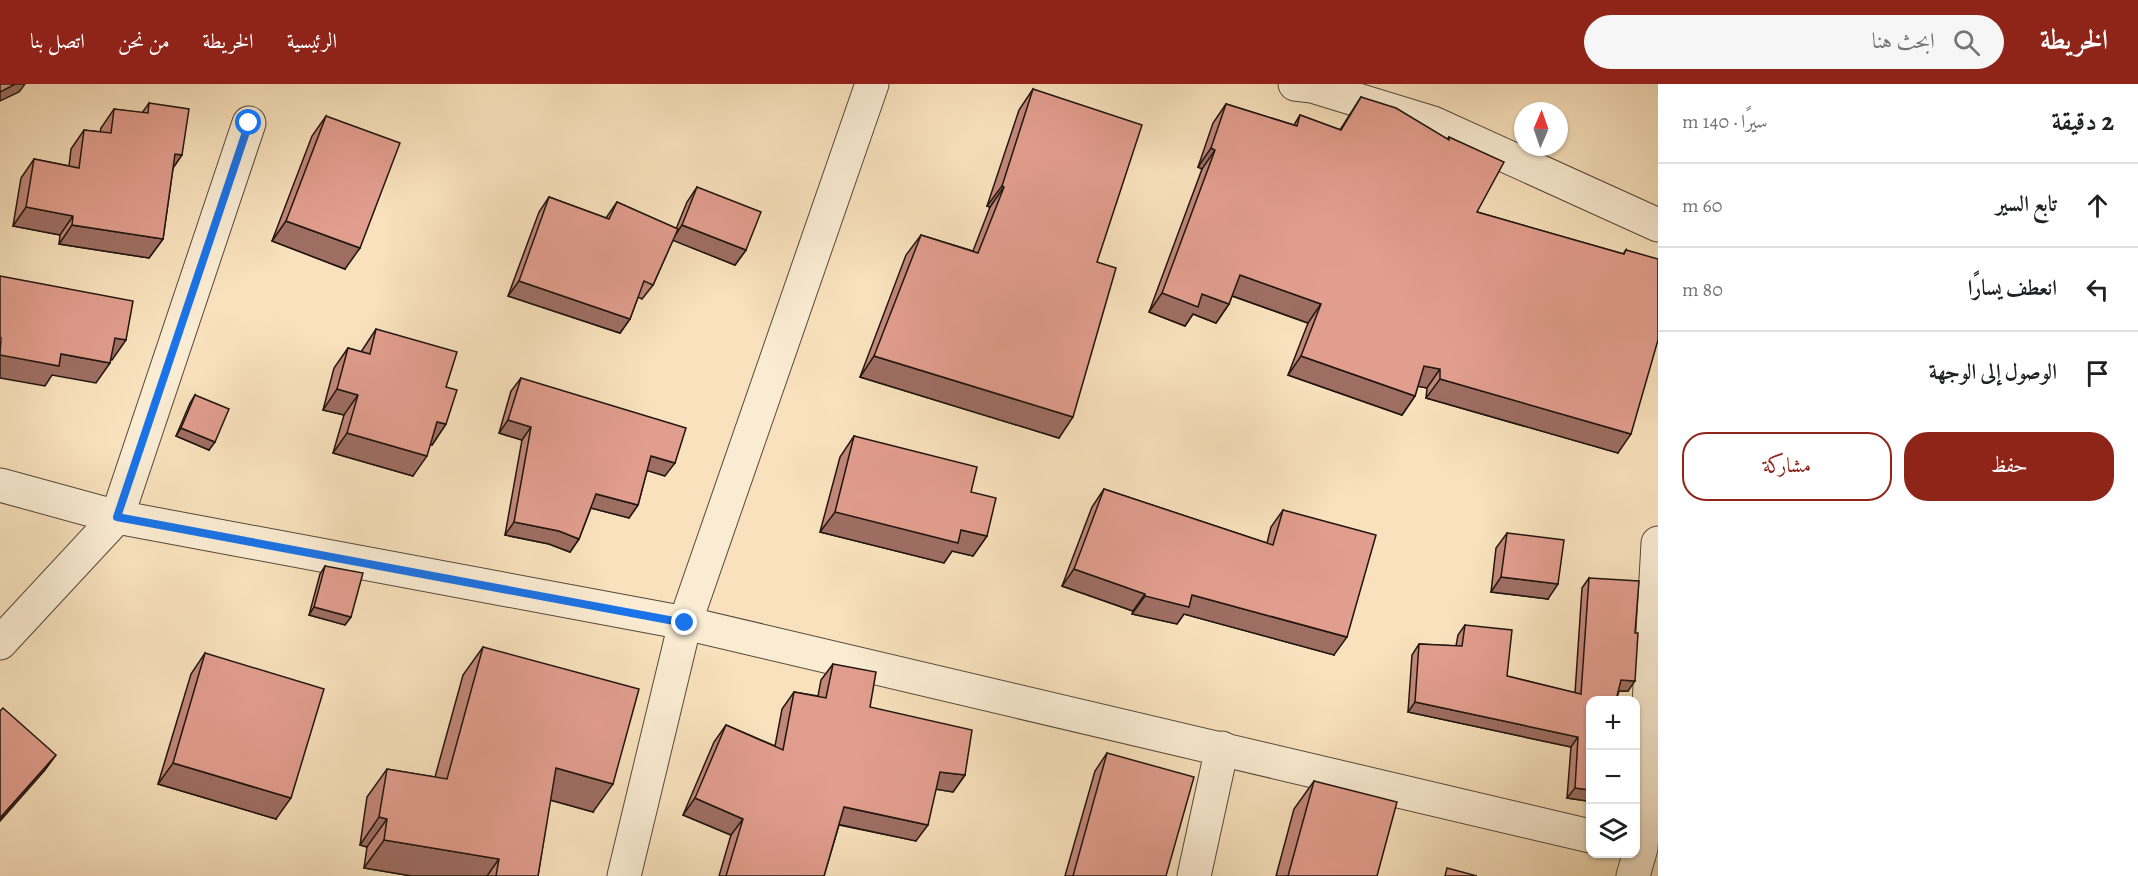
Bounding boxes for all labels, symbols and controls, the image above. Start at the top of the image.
search box [1584,15,2004,69]
text: الخريطة [2040,21,2108,59]
text: ابحث هنا [1872,26,1935,56]
icon: search [1950,26,1983,59]
text: اتصل بنا [30,27,85,55]
text: من نحن [118,27,170,55]
text: الخريطة [203,27,254,55]
text: الرئيسية [287,27,337,55]
north arrow [1514,102,1568,156]
text: 2 دقيقة [2052,104,2114,139]
text: سيرًا · 140 m [1682,108,1768,135]
route start [235,109,261,135]
text: تابع السير [1996,189,2057,219]
icon: ahead [2081,189,2114,222]
text: 60 m [1682,192,1723,219]
text: انعطف يسارًا [1968,273,2057,303]
icon: left [2081,273,2114,306]
text: 80 m [1682,276,1723,303]
text: الوصول إلى الوجهة [1929,357,2057,387]
icon: arrive [2081,357,2114,390]
button: مشاركة [1682,432,1892,501]
button: حفظ [1904,432,2114,501]
route end [671,609,697,635]
map controls [1586,696,1640,858]
button: + [1586,696,1640,750]
button: − [1586,750,1640,804]
button: layers [1586,804,1640,858]

